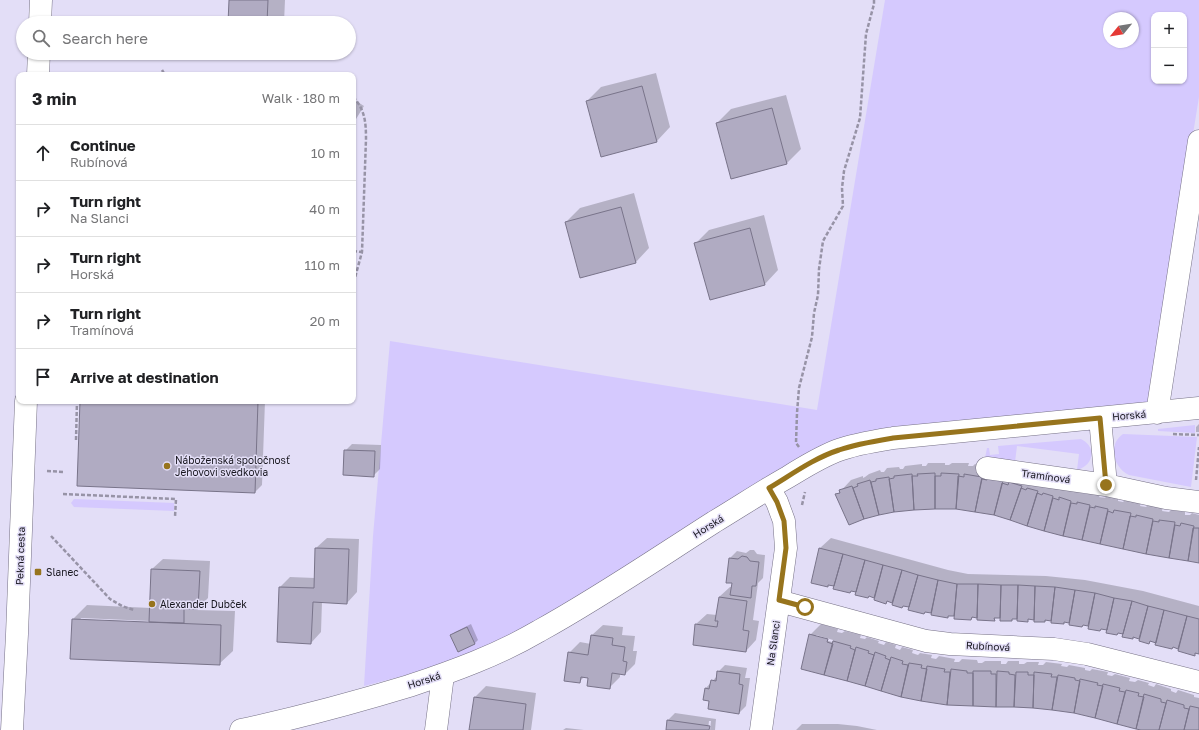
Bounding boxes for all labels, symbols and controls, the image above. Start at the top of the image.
north arrow [1103,12,1139,48]
map controls [1151,12,1187,84]
button: + [1151,12,1187,48]
search box [16,16,356,60]
icon: search [30,27,52,49]
text: Search here [62,29,148,47]
button: − [1151,48,1187,84]
text: 3 min [32,88,76,109]
text: Walk · 180 m [262,90,340,106]
text: Continue [70,136,136,154]
icon: ahead [32,142,54,164]
text: 10 m [311,145,340,161]
text: Rubínová [70,154,128,170]
text: Turn right [70,192,141,210]
icon: right [32,198,54,220]
text: 40 m [309,201,340,217]
text: Na Slanci [70,210,129,226]
text: Turn right [70,248,141,266]
icon: right [32,254,54,276]
text: 110 m [305,257,340,273]
text: Horská [70,266,114,282]
text: Turn right [70,304,141,322]
icon: right [32,310,54,332]
text: 20 m [310,313,340,329]
text: Tramínová [70,322,134,338]
icon: arrive [32,366,54,388]
text: Arrive at destination [70,368,219,386]
street label: Horská [1112,408,1146,422]
place label: Náboženská spoločnosť Jehovovi svedkovia [175,454,290,478]
marker: Náboženská spoločnosť Jehovovi svedkovia [162,461,172,471]
street label: Tramínová [1021,467,1071,485]
route end [1097,476,1115,494]
street label: Horská [690,512,726,540]
street label: Pekná cesta [13,527,27,585]
place label: Slanec [46,566,79,578]
marker: Slanec [33,567,43,577]
place label: Alexander Dubček [160,598,247,610]
route start [796,598,814,616]
marker: Alexander Dubček [147,599,157,609]
street label: Na Slanci [764,620,782,666]
street label: Rubínová [966,639,1010,653]
street label: Horská [406,669,442,691]

